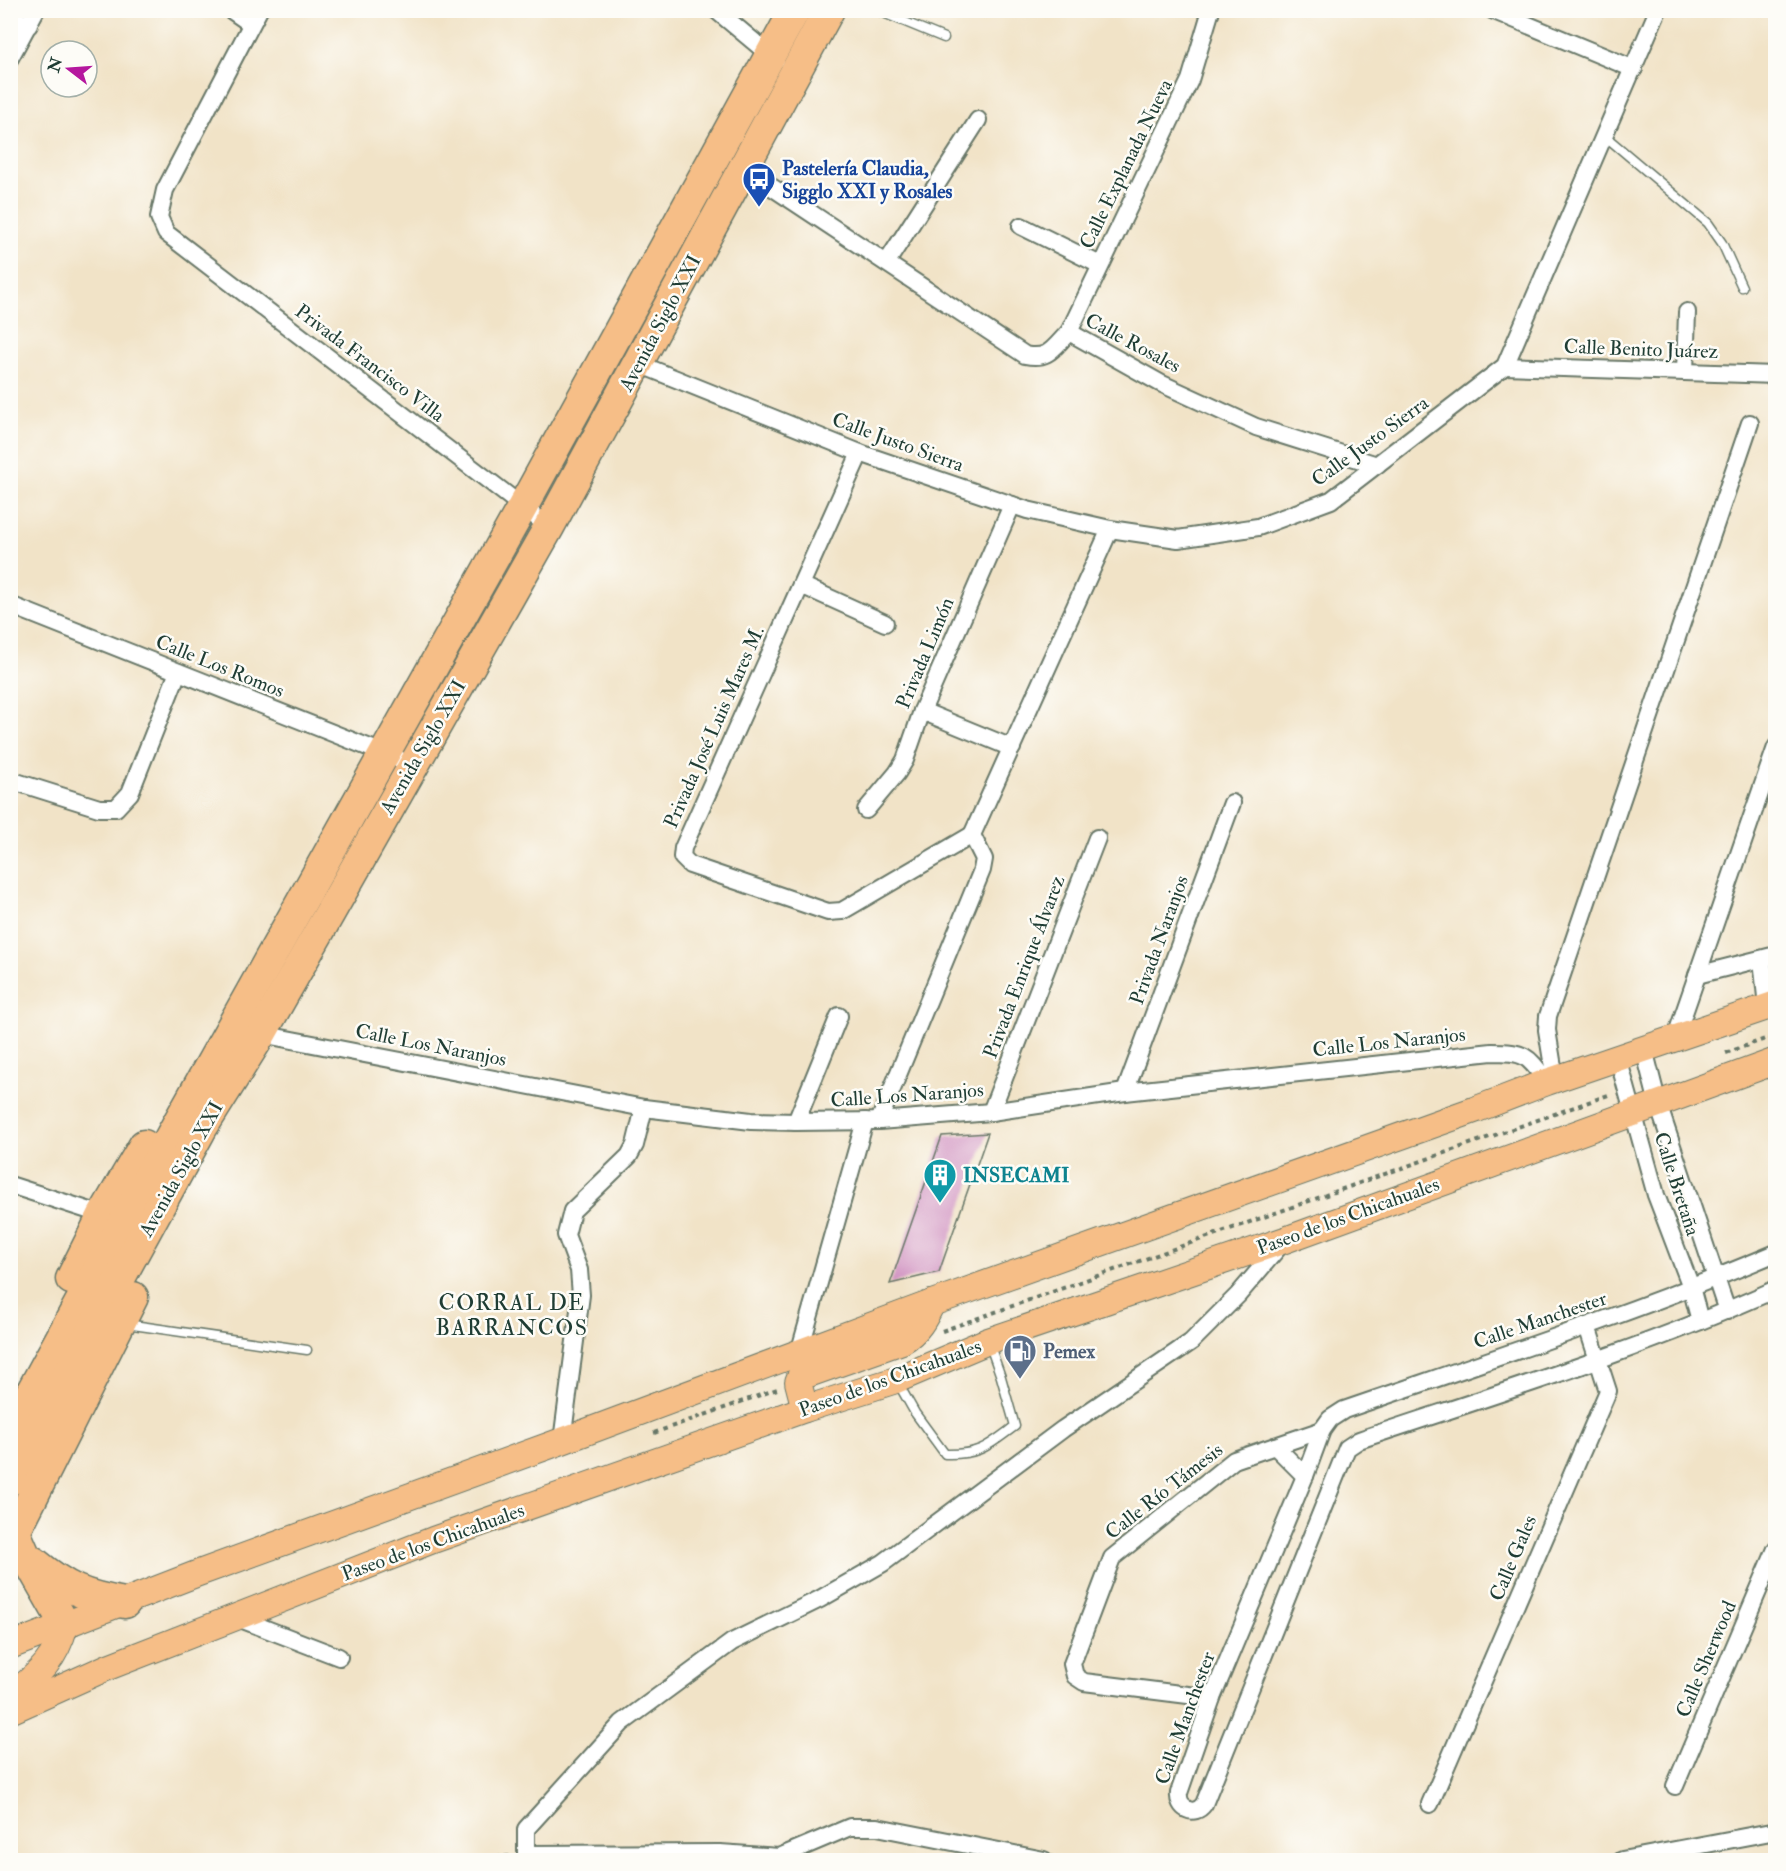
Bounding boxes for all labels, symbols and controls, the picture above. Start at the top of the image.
north arrow [39,39,99,99]
text: N [44,54,67,76]
street label: Calle Explanada Nueva [1074,74,1179,253]
place label: Pastelería Claudia, Sigglo XXI y Rosales [782,156,953,205]
bus stop icon: Pastelería Claudia, Sigglo XXI y Rosales [741,161,777,208]
street label: Avenida Siglo XXI [613,250,707,396]
street label: Privada Francisco Villa [290,298,450,428]
street label: Calle Rosales [1081,307,1185,379]
street label: Calle Benito Juárez [1563,334,1719,364]
street label: Calle Justo Sierra [1307,390,1434,492]
street label: Calle Justo Sierra [829,407,968,478]
street label: Privada Limón [890,594,960,712]
street label: Privada José Luis Mares M. [658,622,770,832]
street label: Calle Los Romos [152,629,288,703]
street label: Avenida Siglo XXI [374,675,472,820]
street label: Privada Enrique Álvarez [977,871,1071,1062]
street label: Privada Naranjos [1124,872,1194,1008]
street label: Calle Los Naranjos [353,1018,509,1072]
street label: Calle Los Naranjos [1311,1022,1467,1062]
street label: Calle Los Naranjos [830,1077,985,1113]
street label: Avenida Siglo XXI [133,1097,229,1242]
street label: Calle Bretaña [1648,1129,1706,1240]
building icon: INSECAMI [922,1157,958,1204]
place label: INSECAMI [963,1163,1069,1188]
street label: Paseo de los Chicahuales [1253,1171,1443,1261]
street label: Calle Manchester [1470,1285,1610,1354]
district label: CORRAL DE BARRANCOS [435,1289,589,1342]
street label: Paseo de los Chicahuales [795,1333,985,1423]
fuel station icon: Pemex [1002,1333,1038,1380]
place label: Pemex [1043,1339,1095,1364]
street label: Calle Río Támesis [1100,1437,1228,1545]
street label: Paseo de los Chicahuales [338,1497,528,1587]
street label: Calle Gales [1484,1511,1542,1605]
street label: Calle Sherwood [1670,1597,1742,1721]
street label: Calle Manchester [1149,1648,1221,1788]

